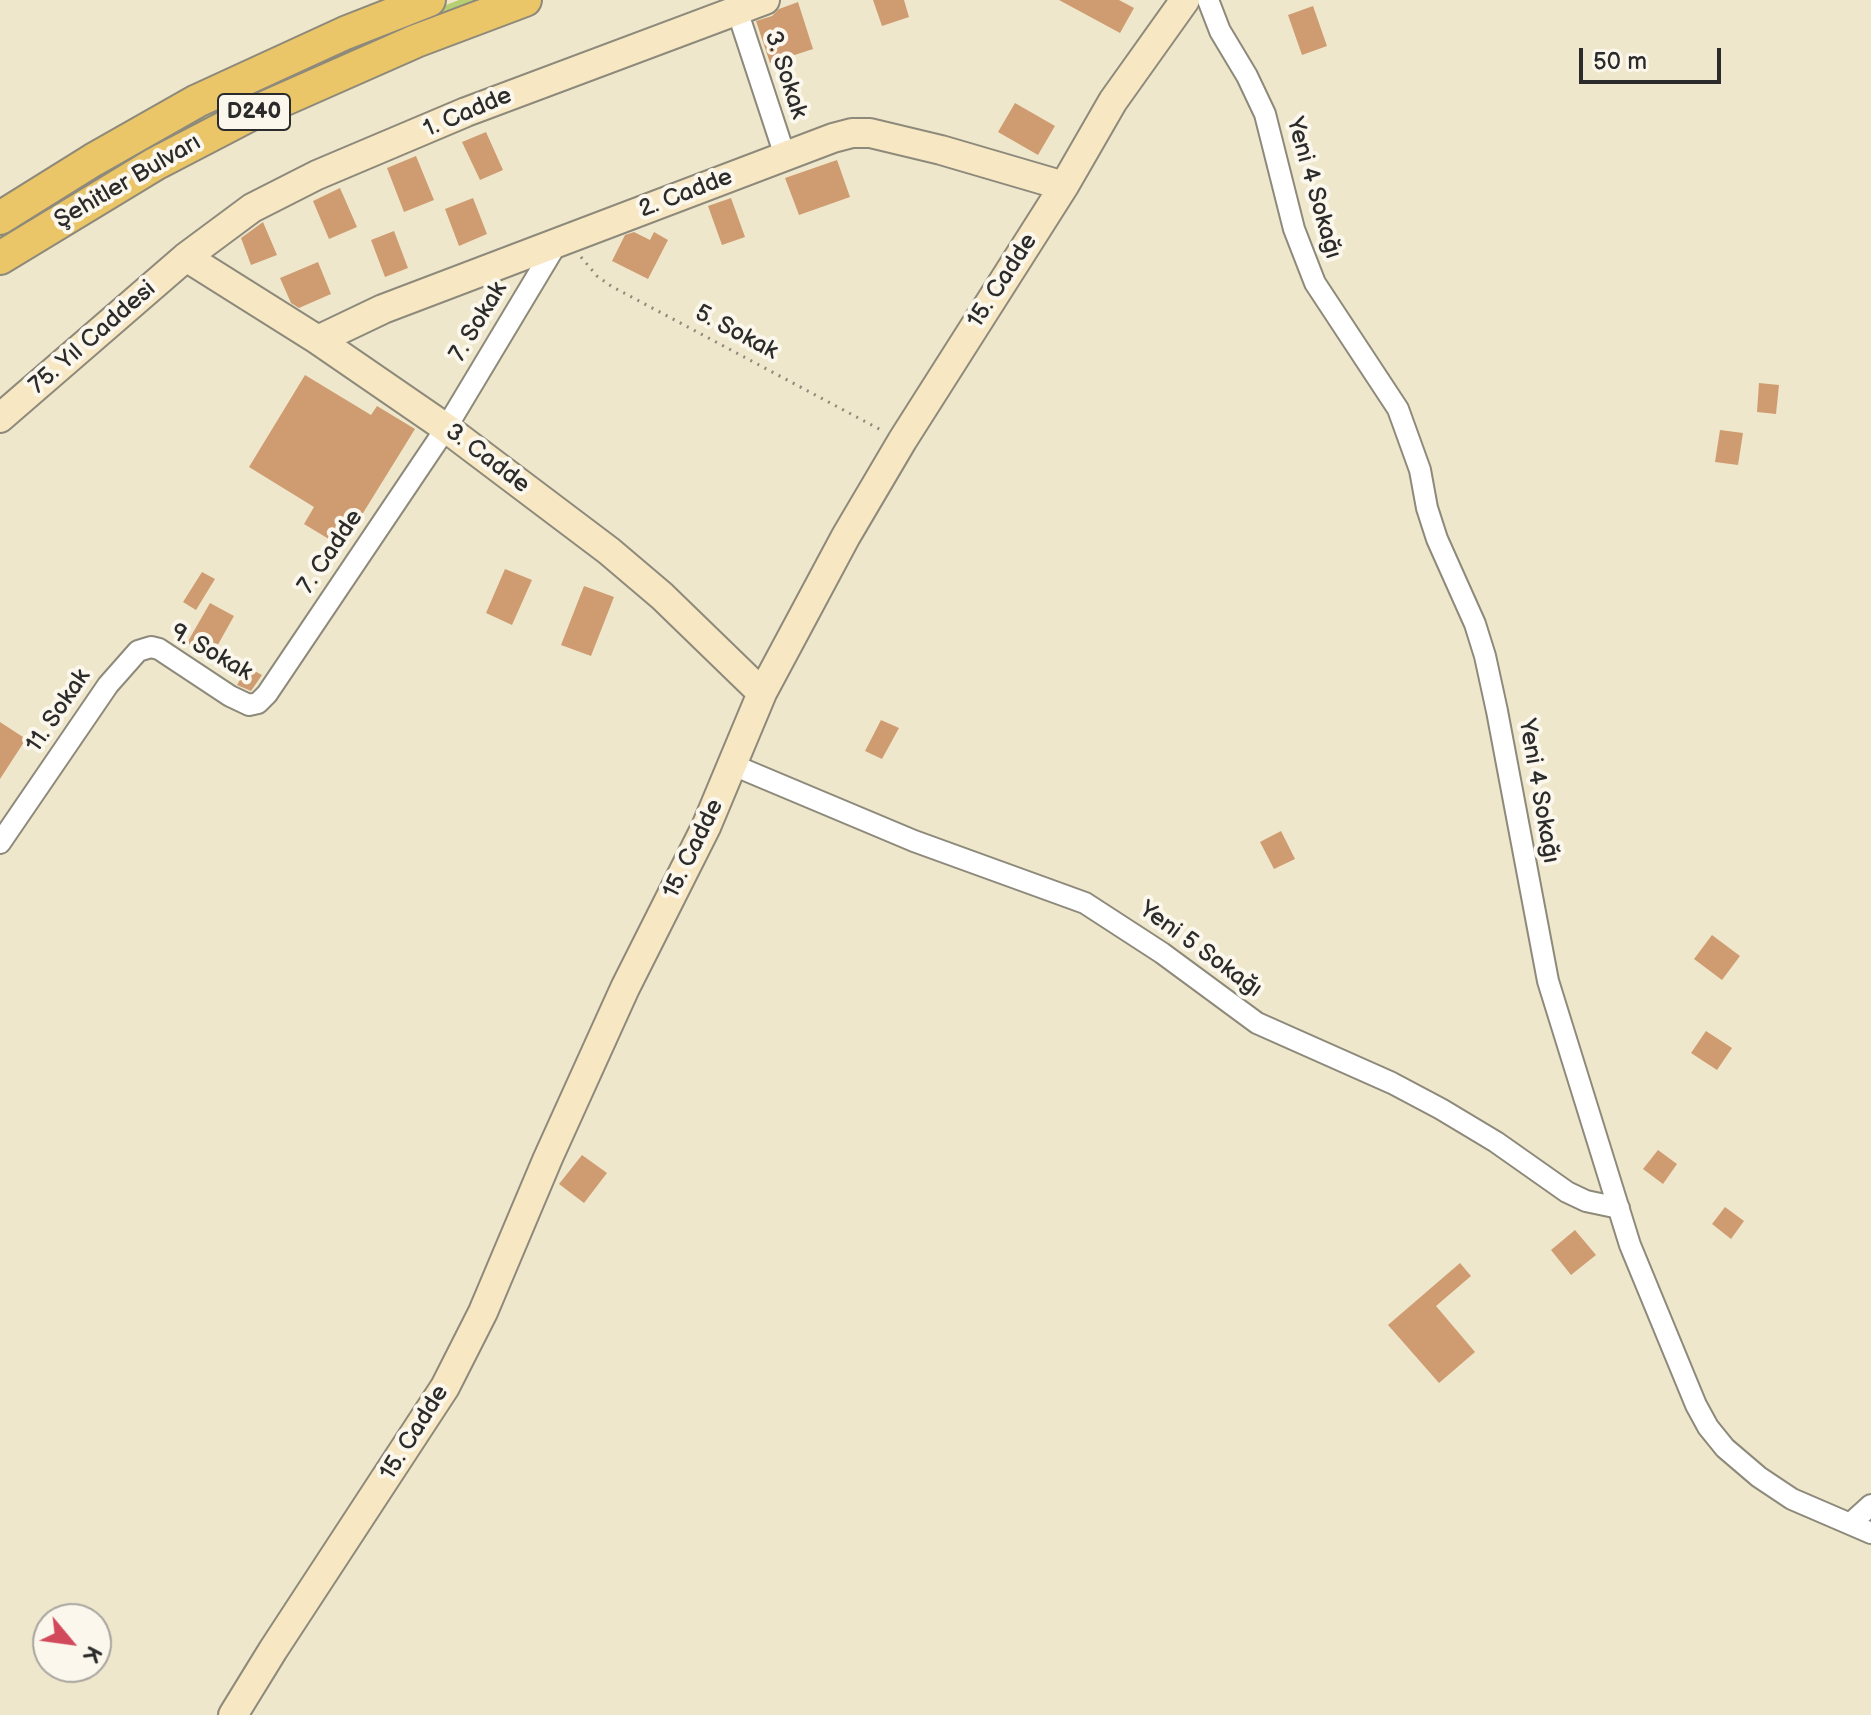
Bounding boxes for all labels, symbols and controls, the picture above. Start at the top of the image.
street label: 3. Sokak [757,27,813,123]
scale bar [1583,32,1725,82]
text: 50 m [1593,47,1647,76]
street label: 1. Cadde [420,82,516,144]
road number: D240 [218,94,290,130]
street label: Yeni 4 Sokağı [1279,114,1347,262]
street label: Şehitler Bulvarı [50,129,206,235]
street label: 2. Cadde [635,163,737,225]
street label: 15. Cadde [962,228,1044,334]
street label: 75. Yıl Caddesi [24,275,162,401]
street label: 7. Sokak [444,277,514,367]
street label: 5. Sokak [690,299,782,367]
street label: 3. Cadde [439,418,535,500]
street label: 7. Cadde [292,504,370,600]
street label: 9. Sokak [165,618,257,688]
street label: 11. Sokak [21,664,97,758]
street label: Yeni 4 Sokağı [1511,717,1565,865]
street label: 15. Cadde [658,795,730,903]
street label: Yeni 5 Sokağı [1133,896,1267,1004]
street label: 15. Cadde [375,1380,455,1486]
north arrow [32,1603,112,1683]
text: K [76,1641,107,1667]

